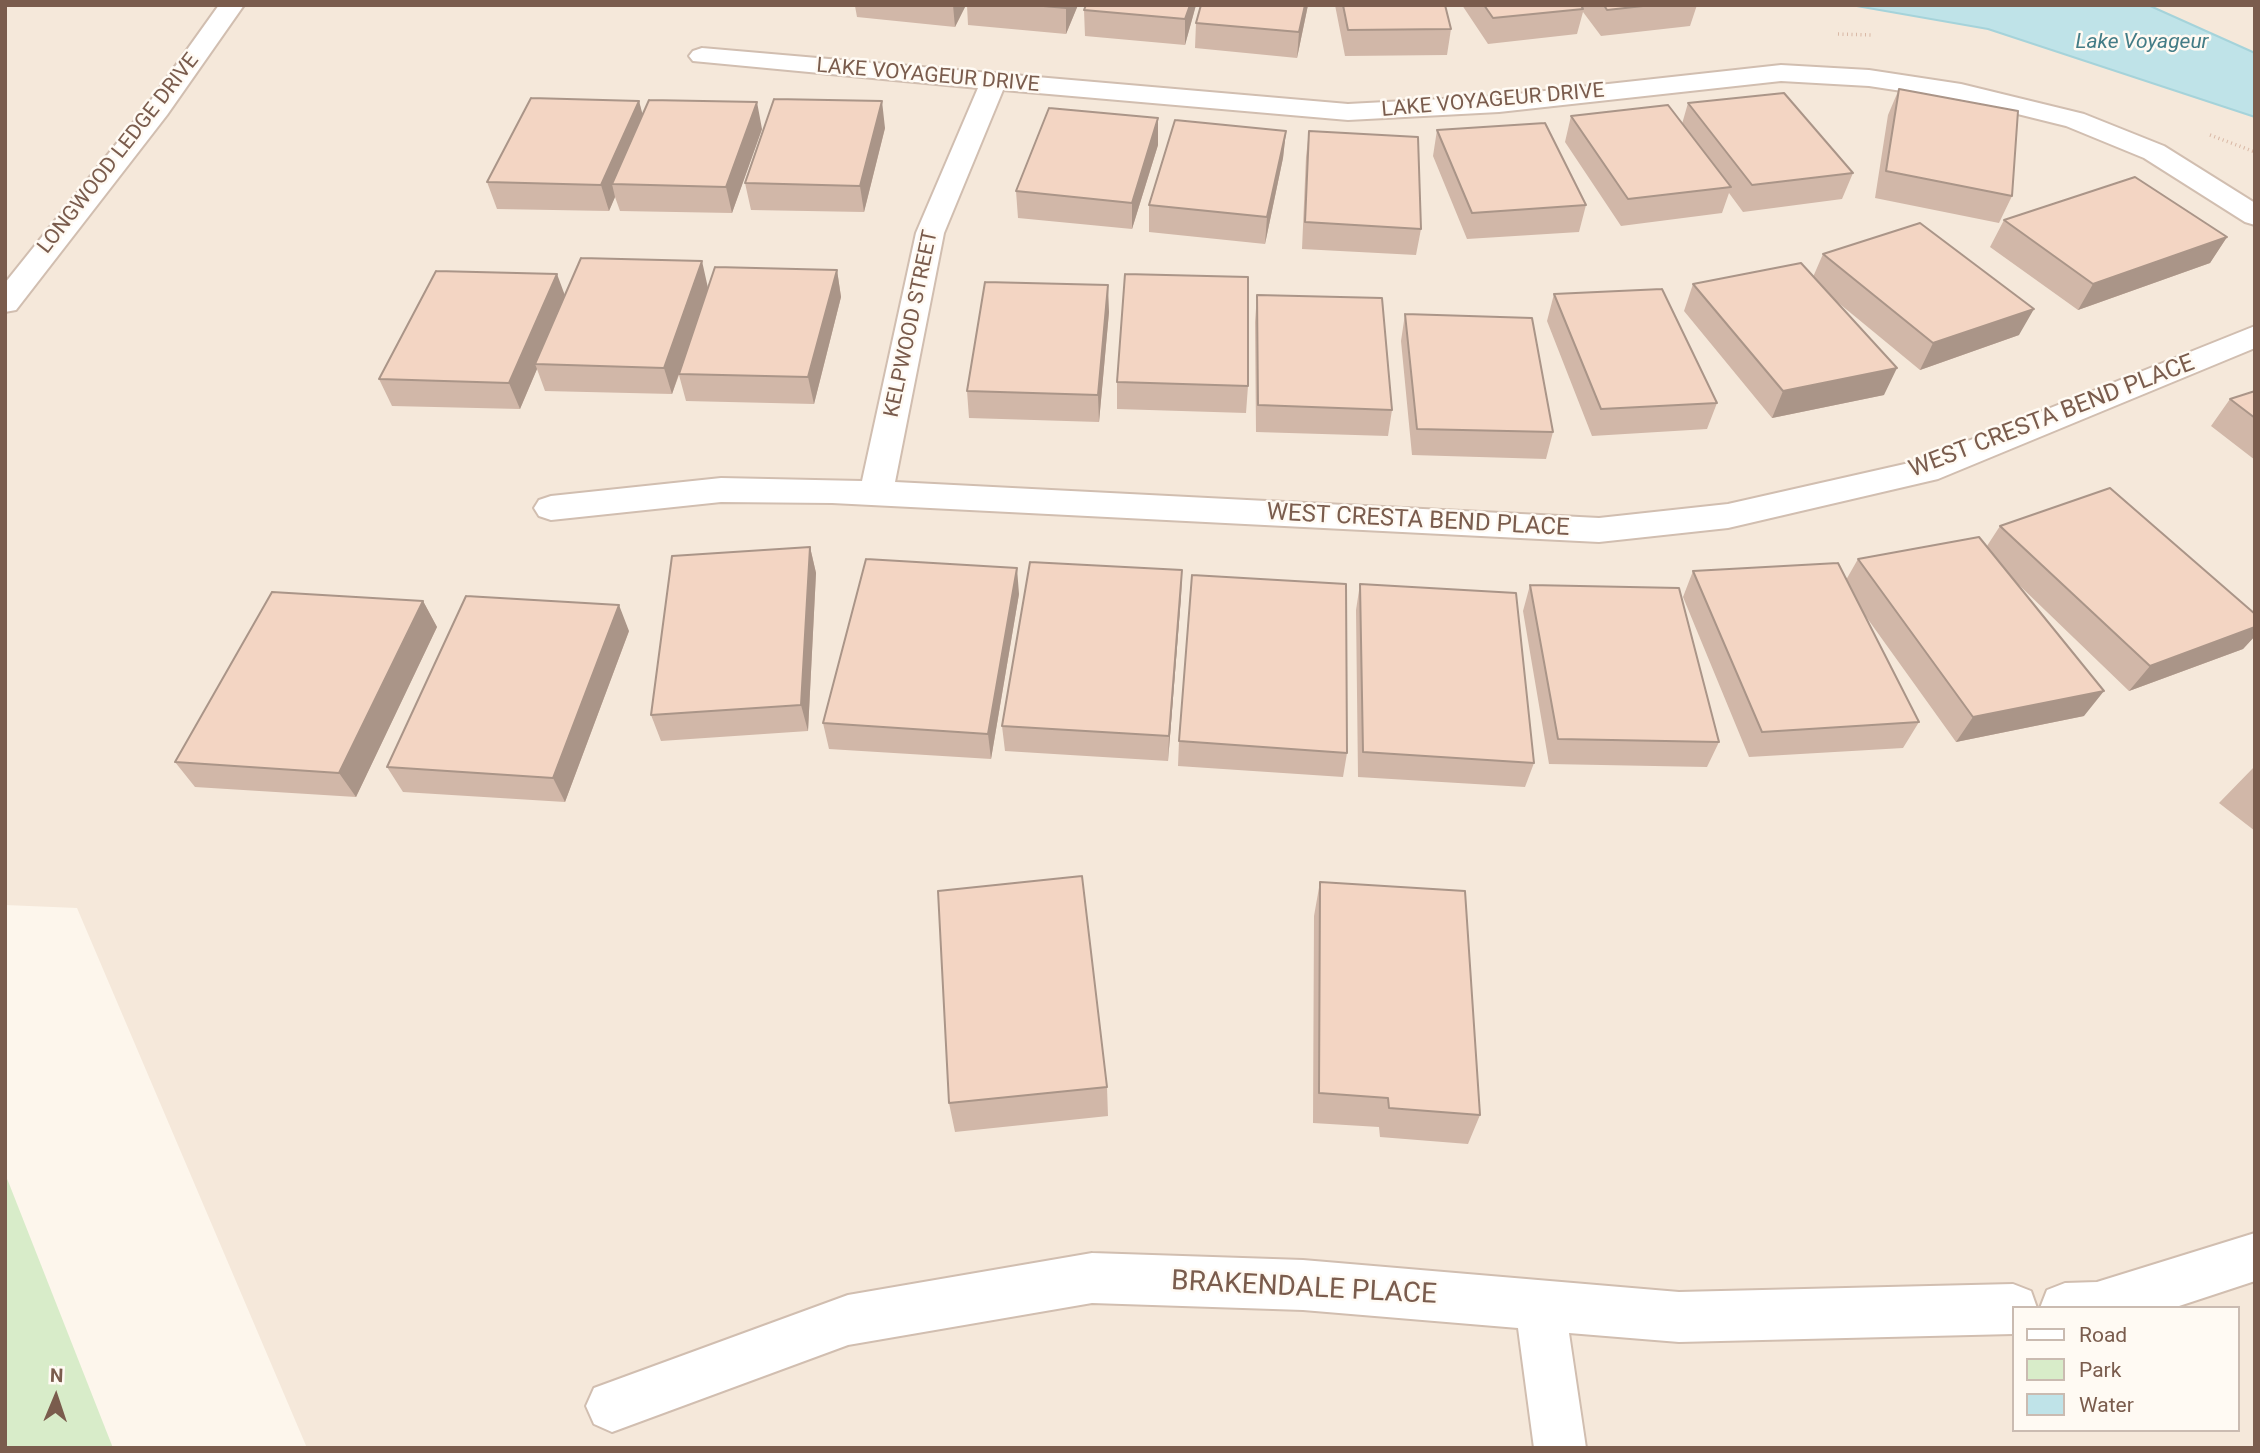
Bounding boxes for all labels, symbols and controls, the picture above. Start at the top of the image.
water label: Lake Voyageur [2075,30,2209,56]
street label: LONGWOOD LEDGE DRIVE [33,49,205,259]
street label: LAKE VOYAGEUR DRIVE [815,54,1041,98]
street label: LAKE VOYAGEUR DRIVE [1380,79,1606,123]
street label: KELPWOOD STREET [880,228,944,420]
street label: WEST CRESTA BEND PLACE [1905,349,2199,485]
street label: WEST CRESTA BEND PLACE [1266,499,1570,543]
street label: BRAKENDALE PLACE [1170,1265,1438,1313]
legend [2011,1306,2239,1432]
text: Road [2079,1323,2127,1347]
text: Park [2079,1358,2121,1382]
north arrow [21,1362,91,1432]
text: N [50,1364,64,1387]
text: Water [2079,1393,2134,1417]

